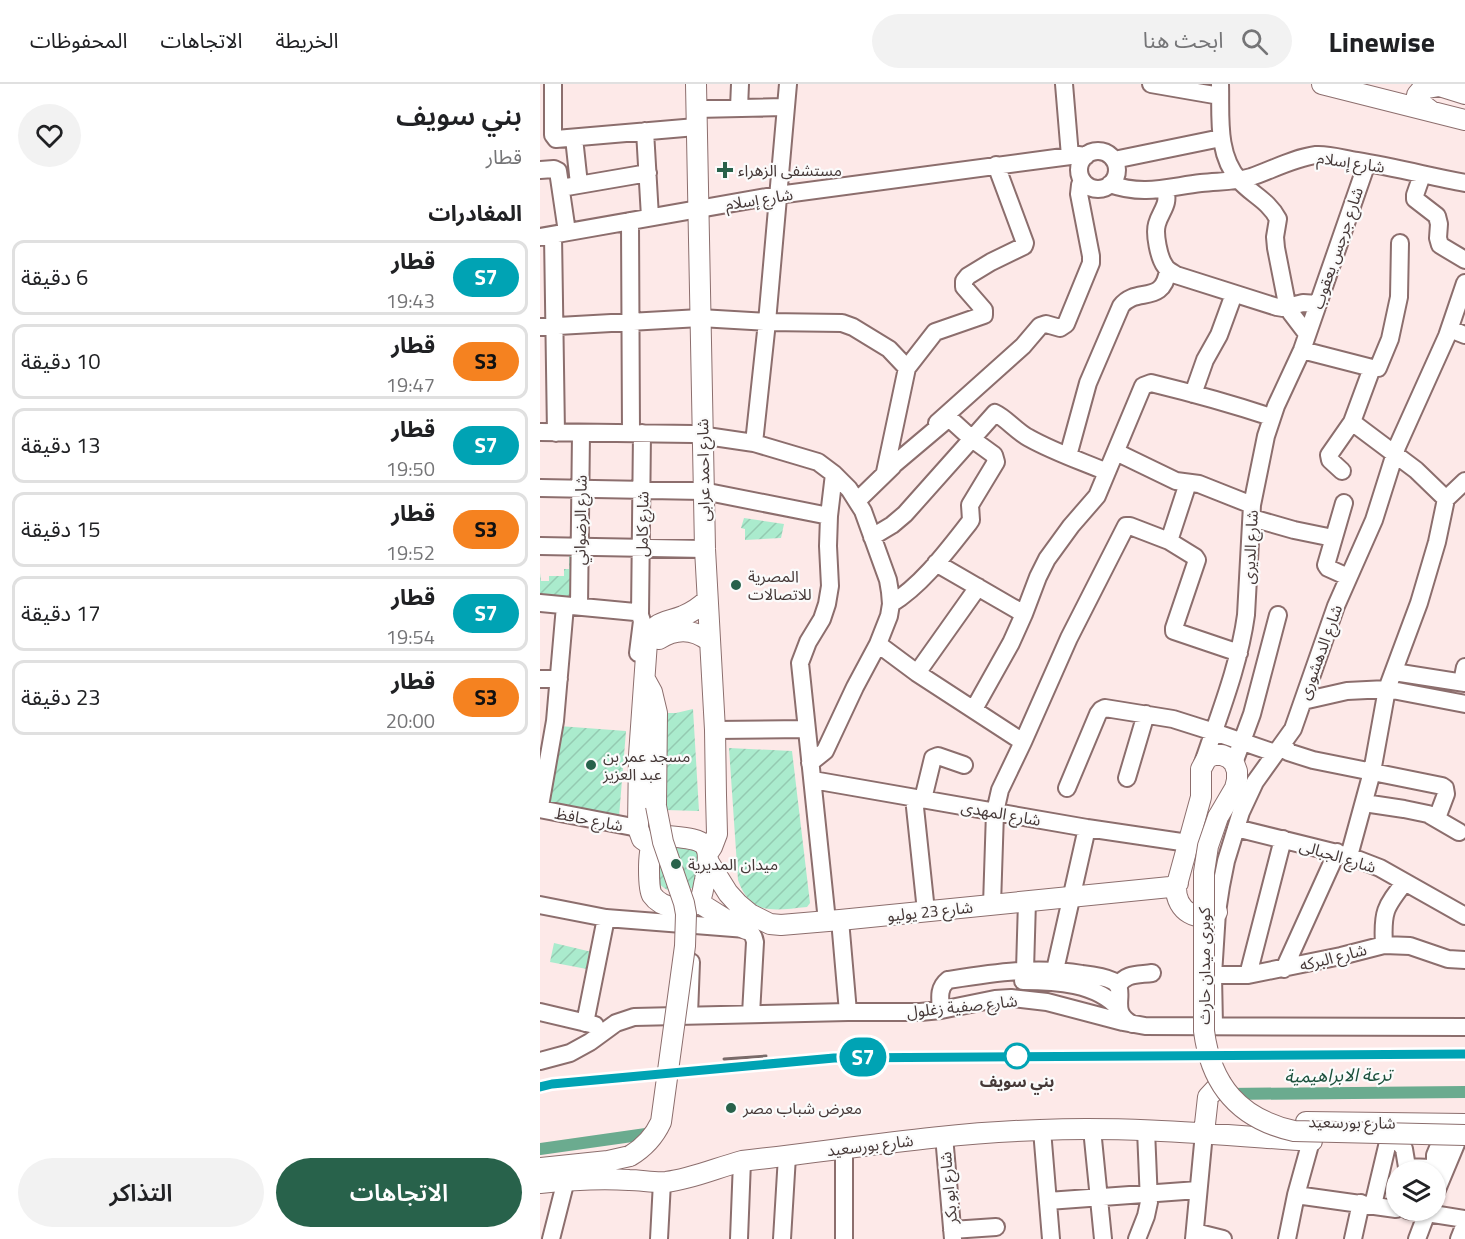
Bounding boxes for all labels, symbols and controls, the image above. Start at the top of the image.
search box [872,14,1292,68]
text: Linewise [1328,20,1435,63]
text: ابحث هنا [1143,23,1223,57]
text: المحفوظات [30,24,127,56]
text: الاتجاهات [160,24,242,56]
text: الخريطة [275,24,338,56]
icon: search [1238,25,1271,58]
text: بني سويف [396,93,522,136]
button: heart [18,104,81,167]
text: قطار [486,141,522,172]
street label: شارع إسلام [1315,145,1387,180]
place label: مستشفى الزهراء [738,158,842,182]
marker: مستشفى الزهراء [716,161,734,179]
street label: شارع إسلام [723,182,795,217]
street label: شارع جرجس يعقوب [1305,184,1370,313]
text: المغادرات [428,196,522,230]
text: قطار [391,244,435,278]
text: 6 دقيقة [21,260,88,294]
text: S7 [474,261,498,293]
text: 19:43 [386,285,435,316]
text: قطار [391,328,435,362]
text: 10 دقيقة [21,344,101,378]
text: S3 [474,345,498,377]
text: 19:47 [386,369,435,400]
text: قطار [391,412,435,446]
street label: شارع احمد عرابى [690,418,717,522]
text: 13 دقيقة [21,428,101,462]
text: S7 [474,429,498,461]
text: 19:50 [386,453,435,484]
street label: شارع الرضواني [567,475,594,565]
street label: شارع كامل [629,491,656,557]
text: قطار [391,496,435,530]
street label: شارع الديرى [1236,509,1265,585]
text: 15 دقيقة [21,512,101,546]
text: S3 [474,513,498,545]
text: 19:52 [386,537,435,568]
place label: المصرية للاتصالات [748,564,812,606]
marker: المصرية للاتصالات [729,578,743,592]
text: قطار [391,580,435,614]
text: 17 دقيقة [21,596,101,630]
text: S7 [474,597,498,629]
street label: شارع الدهشورى [1292,601,1349,703]
text: 19:54 [386,621,435,652]
text: قطار [391,664,435,698]
text: 23 دقيقة [21,680,101,714]
text: S3 [474,681,498,713]
text: 20:00 [386,705,435,736]
place label: مسجد عمر بن عبد العزيز [602,744,690,786]
marker: مسجد عمر بن عبد العزيز [584,758,598,772]
street label: شارع المهدى [959,794,1043,833]
street label: شارع حافظ [553,801,625,838]
street label: شارع الجبالى [1296,833,1379,880]
place label: ميدان المديرية [688,852,778,876]
marker: ميدان المديرية [669,857,683,871]
street label: شارع 23 يوليو [886,895,974,928]
street label: كوبرى ميدان حارث [1192,907,1216,1025]
street label: شارع البركه [1297,937,1369,978]
street label: شارع صفية زغلول [905,988,1019,1025]
line badge: S7 [836,1038,890,1076]
text: S7 [851,1041,875,1073]
marker: بني سويف [1004,1043,1030,1069]
water label: ترعة الابراهيمية [1284,1061,1395,1089]
place label: بني سويف [980,1069,1054,1095]
place label: معرض شباب مصر [742,1096,862,1120]
marker: معرض شباب مصر [724,1101,738,1115]
street label: شارع بورسعيد [1308,1109,1396,1136]
street label: شارع بورسعيد [825,1128,915,1163]
street label: شارع ابو بكر [933,1151,964,1226]
button: التذاكر [18,1158,264,1227]
button: الاتجاهات [276,1158,522,1227]
map controls [1386,1161,1446,1221]
button: layers [1386,1161,1446,1221]

